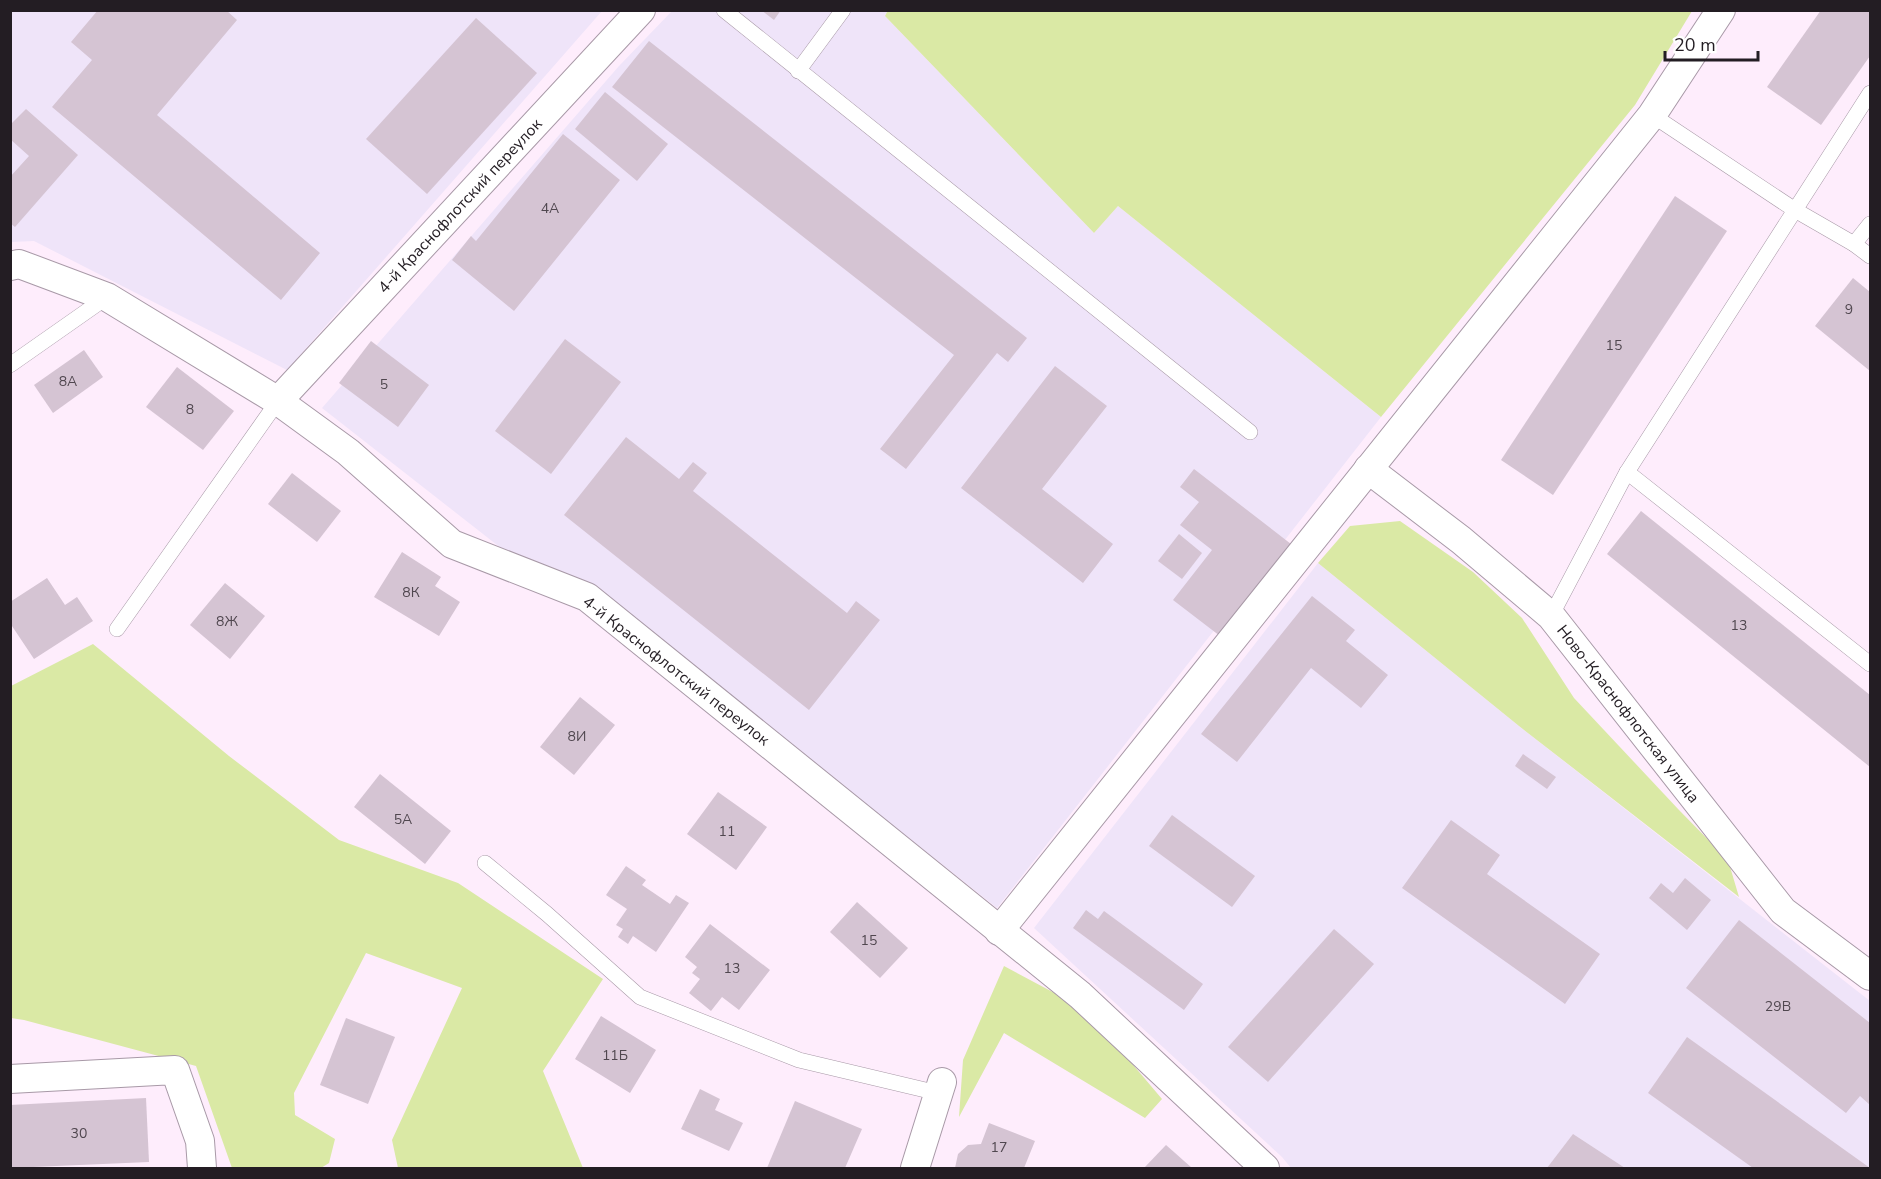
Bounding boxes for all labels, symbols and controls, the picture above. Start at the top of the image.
scale bar [1665,24,1758,62]
text: 20 m [1674,33,1716,57]
street label: 4-й Краснофлотский переулок [373,113,547,298]
house number: 4А [541,199,559,218]
house number: 9 [1845,300,1853,319]
house number: 15 [1606,336,1622,355]
house number: 8А [59,372,77,391]
house number: 5 [380,375,388,394]
house number: 8 [186,400,194,419]
house number: 8К [402,583,420,602]
street label: 4-й Краснофлотский переулок [578,591,775,751]
house number: 8Ж [216,612,238,631]
house number: 13 [1731,616,1747,635]
street label: Ново-Краснофлотская улица [1551,620,1705,808]
house number: 8И [568,727,586,746]
house number: 5А [394,810,412,829]
house number: 11 [719,822,735,841]
house number: 15 [861,931,877,950]
house number: 13 [724,959,740,978]
house number: 29В [1765,997,1791,1016]
house number: 11Б [602,1046,628,1065]
house number: 30 [71,1124,87,1143]
house number: 17 [991,1138,1007,1157]

